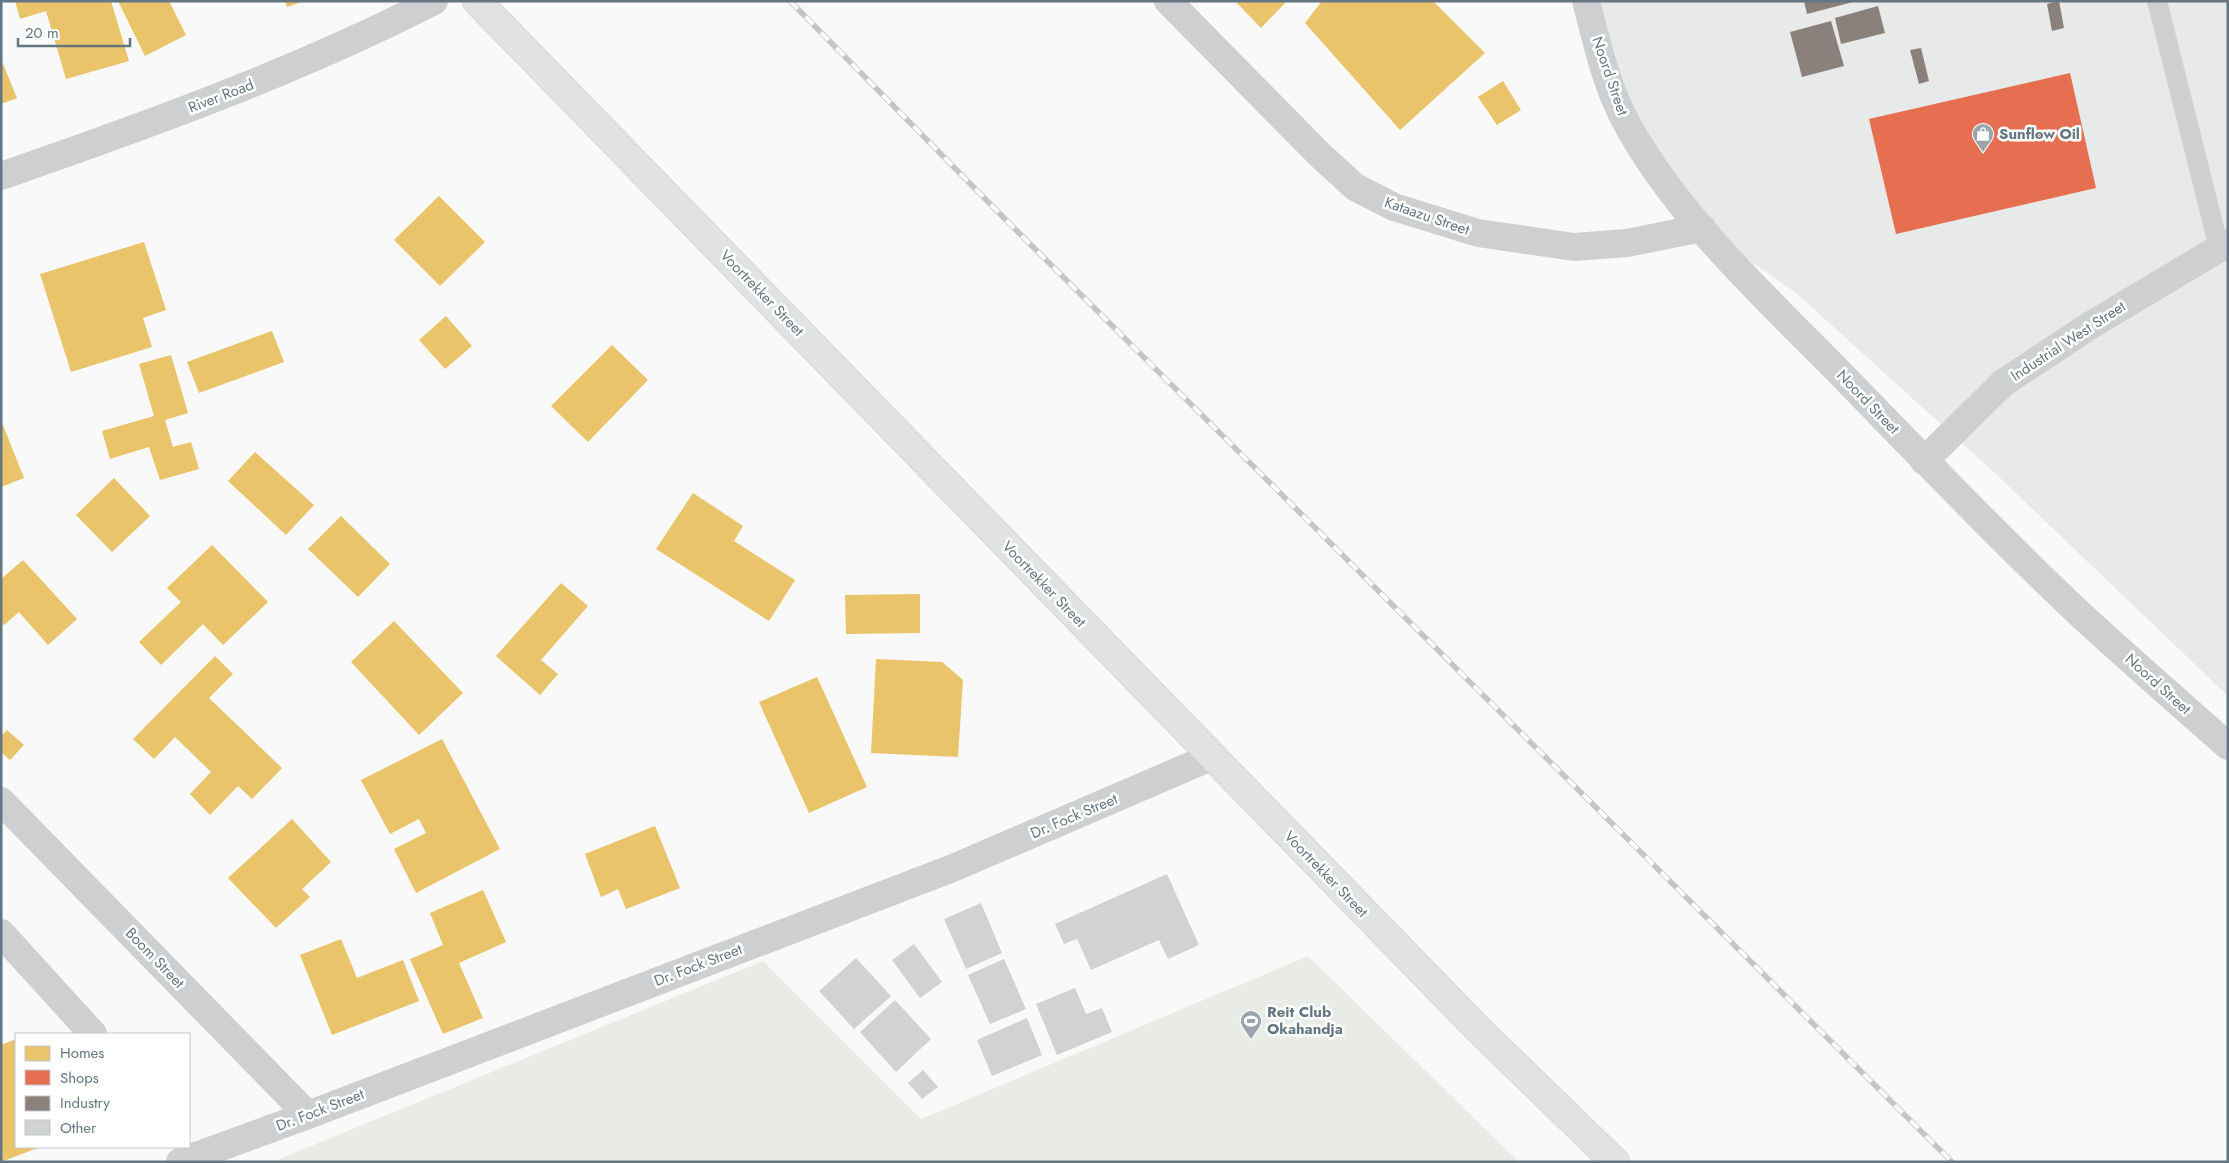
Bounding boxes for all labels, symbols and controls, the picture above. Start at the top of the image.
scale bar [18,15,130,47]
text: 20 m [25,22,59,44]
street label: Noord Street [1586,34,1634,119]
street label: River Road [185,73,257,119]
shop icon: Sunflow Oil [1971,122,1995,153]
place label: Sunflow Oil [1999,123,2080,145]
street label: Kataazu Street [1382,191,1473,241]
street label: Voortrekker Street [715,245,809,341]
street label: Industrial West Street [2006,295,2130,386]
street label: Noord Street [1832,365,1905,439]
street label: Voortrekker Street [997,536,1091,632]
street label: Noord Street [2120,648,2196,720]
street label: Dr. Fock Street [1027,788,1121,844]
street label: Voortrekker Street [1279,826,1373,922]
street label: Boom Street [120,923,190,994]
street label: Dr. Fock Street [651,938,746,992]
place label: Reit Club Okahandja [1267,1001,1343,1040]
sports icon: Reit Club Okahandja [1239,1009,1263,1040]
legend [15,1033,190,1148]
text: Homes [60,1042,104,1064]
text: Shops [60,1067,99,1089]
street label: Dr. Fock Street [273,1083,368,1137]
text: Industry [60,1092,110,1114]
text: Other [60,1117,97,1139]

